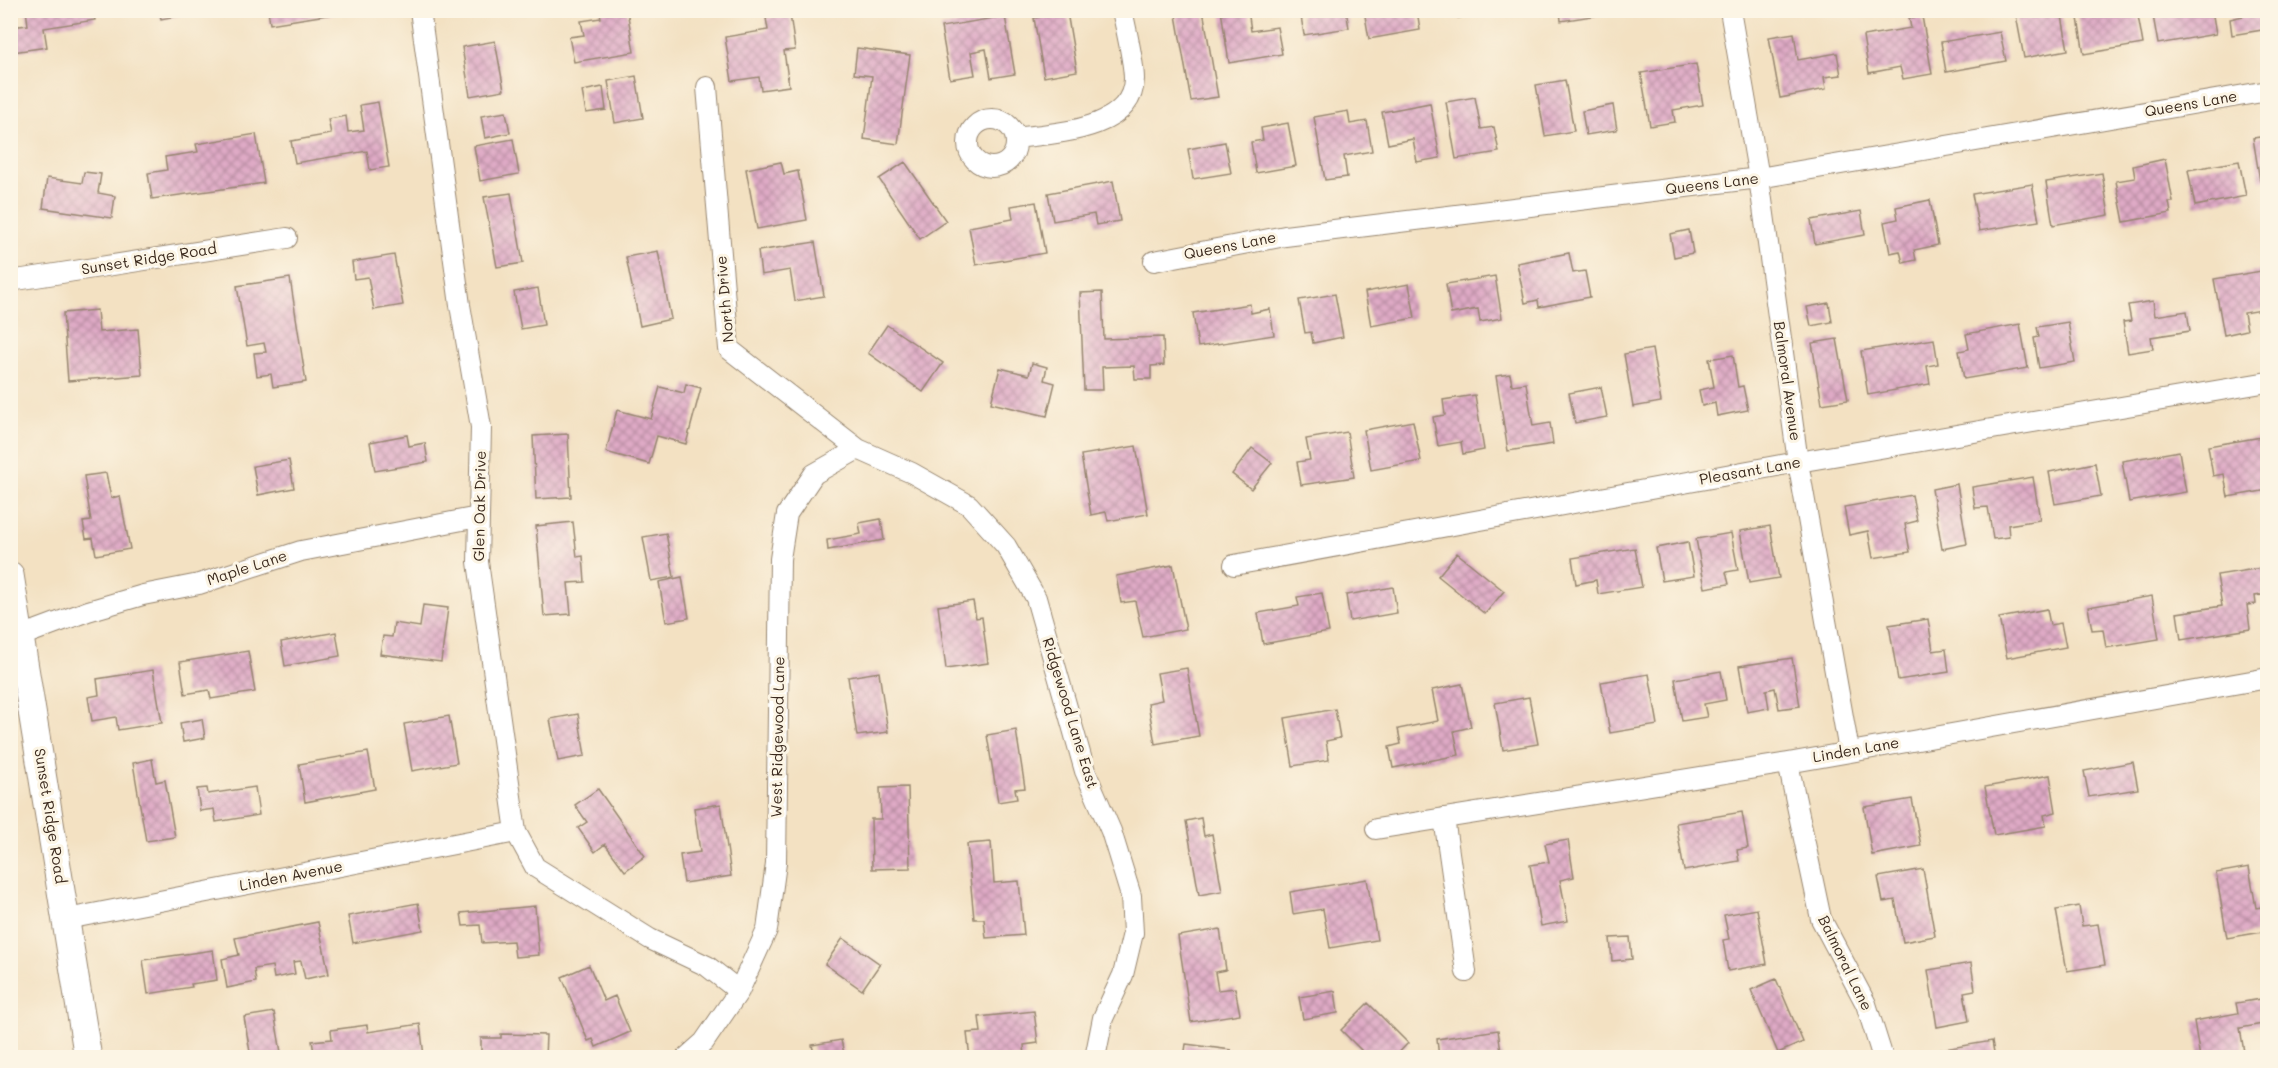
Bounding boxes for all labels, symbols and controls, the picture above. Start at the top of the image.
street label: Queens Lane [2143,85,2239,121]
street label: Queens Lane [1664,167,1760,199]
street label: Queens Lane [1182,226,1278,264]
street label: Sunset Ridge Road [80,237,218,279]
street label: North Drive [710,255,738,343]
street label: Balmoral Avenue [1770,320,1806,442]
street label: Glen Oak Drive [468,450,490,562]
street label: Pleasant Lane [1697,451,1802,489]
street label: Maple Lane [204,545,289,589]
street label: Ridgewood Lane East [1038,635,1103,791]
street label: West Ridgewood Lane [766,656,788,818]
street label: Linden Lane [1811,732,1901,766]
street label: Sunset Ridge Road [30,747,72,885]
street label: Linden Avenue [238,855,344,895]
street label: Balmoral Lane [1814,912,1878,1013]

